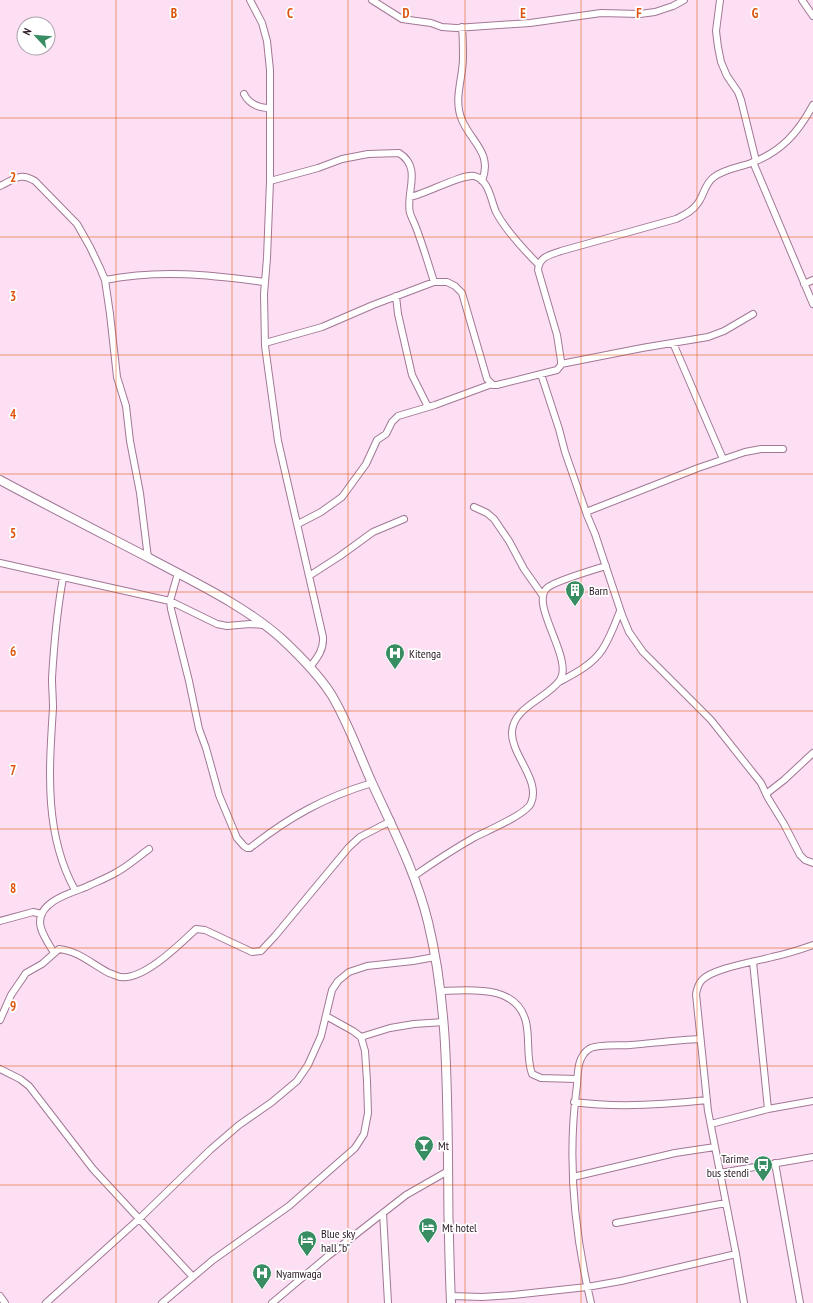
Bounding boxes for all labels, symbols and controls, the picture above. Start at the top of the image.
text: B [171,5,177,22]
text: C [287,5,293,22]
text: D [403,5,410,22]
text: E [520,5,526,22]
text: F [636,5,642,22]
text: G [752,5,759,22]
north arrow [16,16,56,56]
text: N [19,26,35,37]
text: 2 [10,169,16,186]
text: 3 [10,288,16,305]
text: 4 [10,406,17,423]
text: 5 [10,525,16,542]
building icon: Barn [564,579,586,607]
place label: Barn [589,583,608,598]
hospital icon: Kitenga [384,642,406,670]
text: 6 [10,643,16,660]
place label: Kitenga [409,646,441,661]
text: 7 [10,762,16,779]
text: 8 [10,880,16,897]
text: 9 [10,998,16,1015]
bar icon: Mt [413,1134,435,1162]
place label: Mt [438,1138,450,1153]
place label: Tarime bus stendi [707,1151,749,1180]
bus stop icon: Tarime bus stendi [752,1154,774,1182]
hotel icon: Mt hotel [417,1216,439,1244]
place label: Mt hotel [442,1220,477,1235]
place label: Blue sky hall "b" [321,1226,356,1255]
hotel icon: Blue sky hall "b" [296,1229,318,1257]
hospital icon: Nyamwaga [251,1262,273,1290]
place label: Nyamwaga [276,1266,322,1281]

